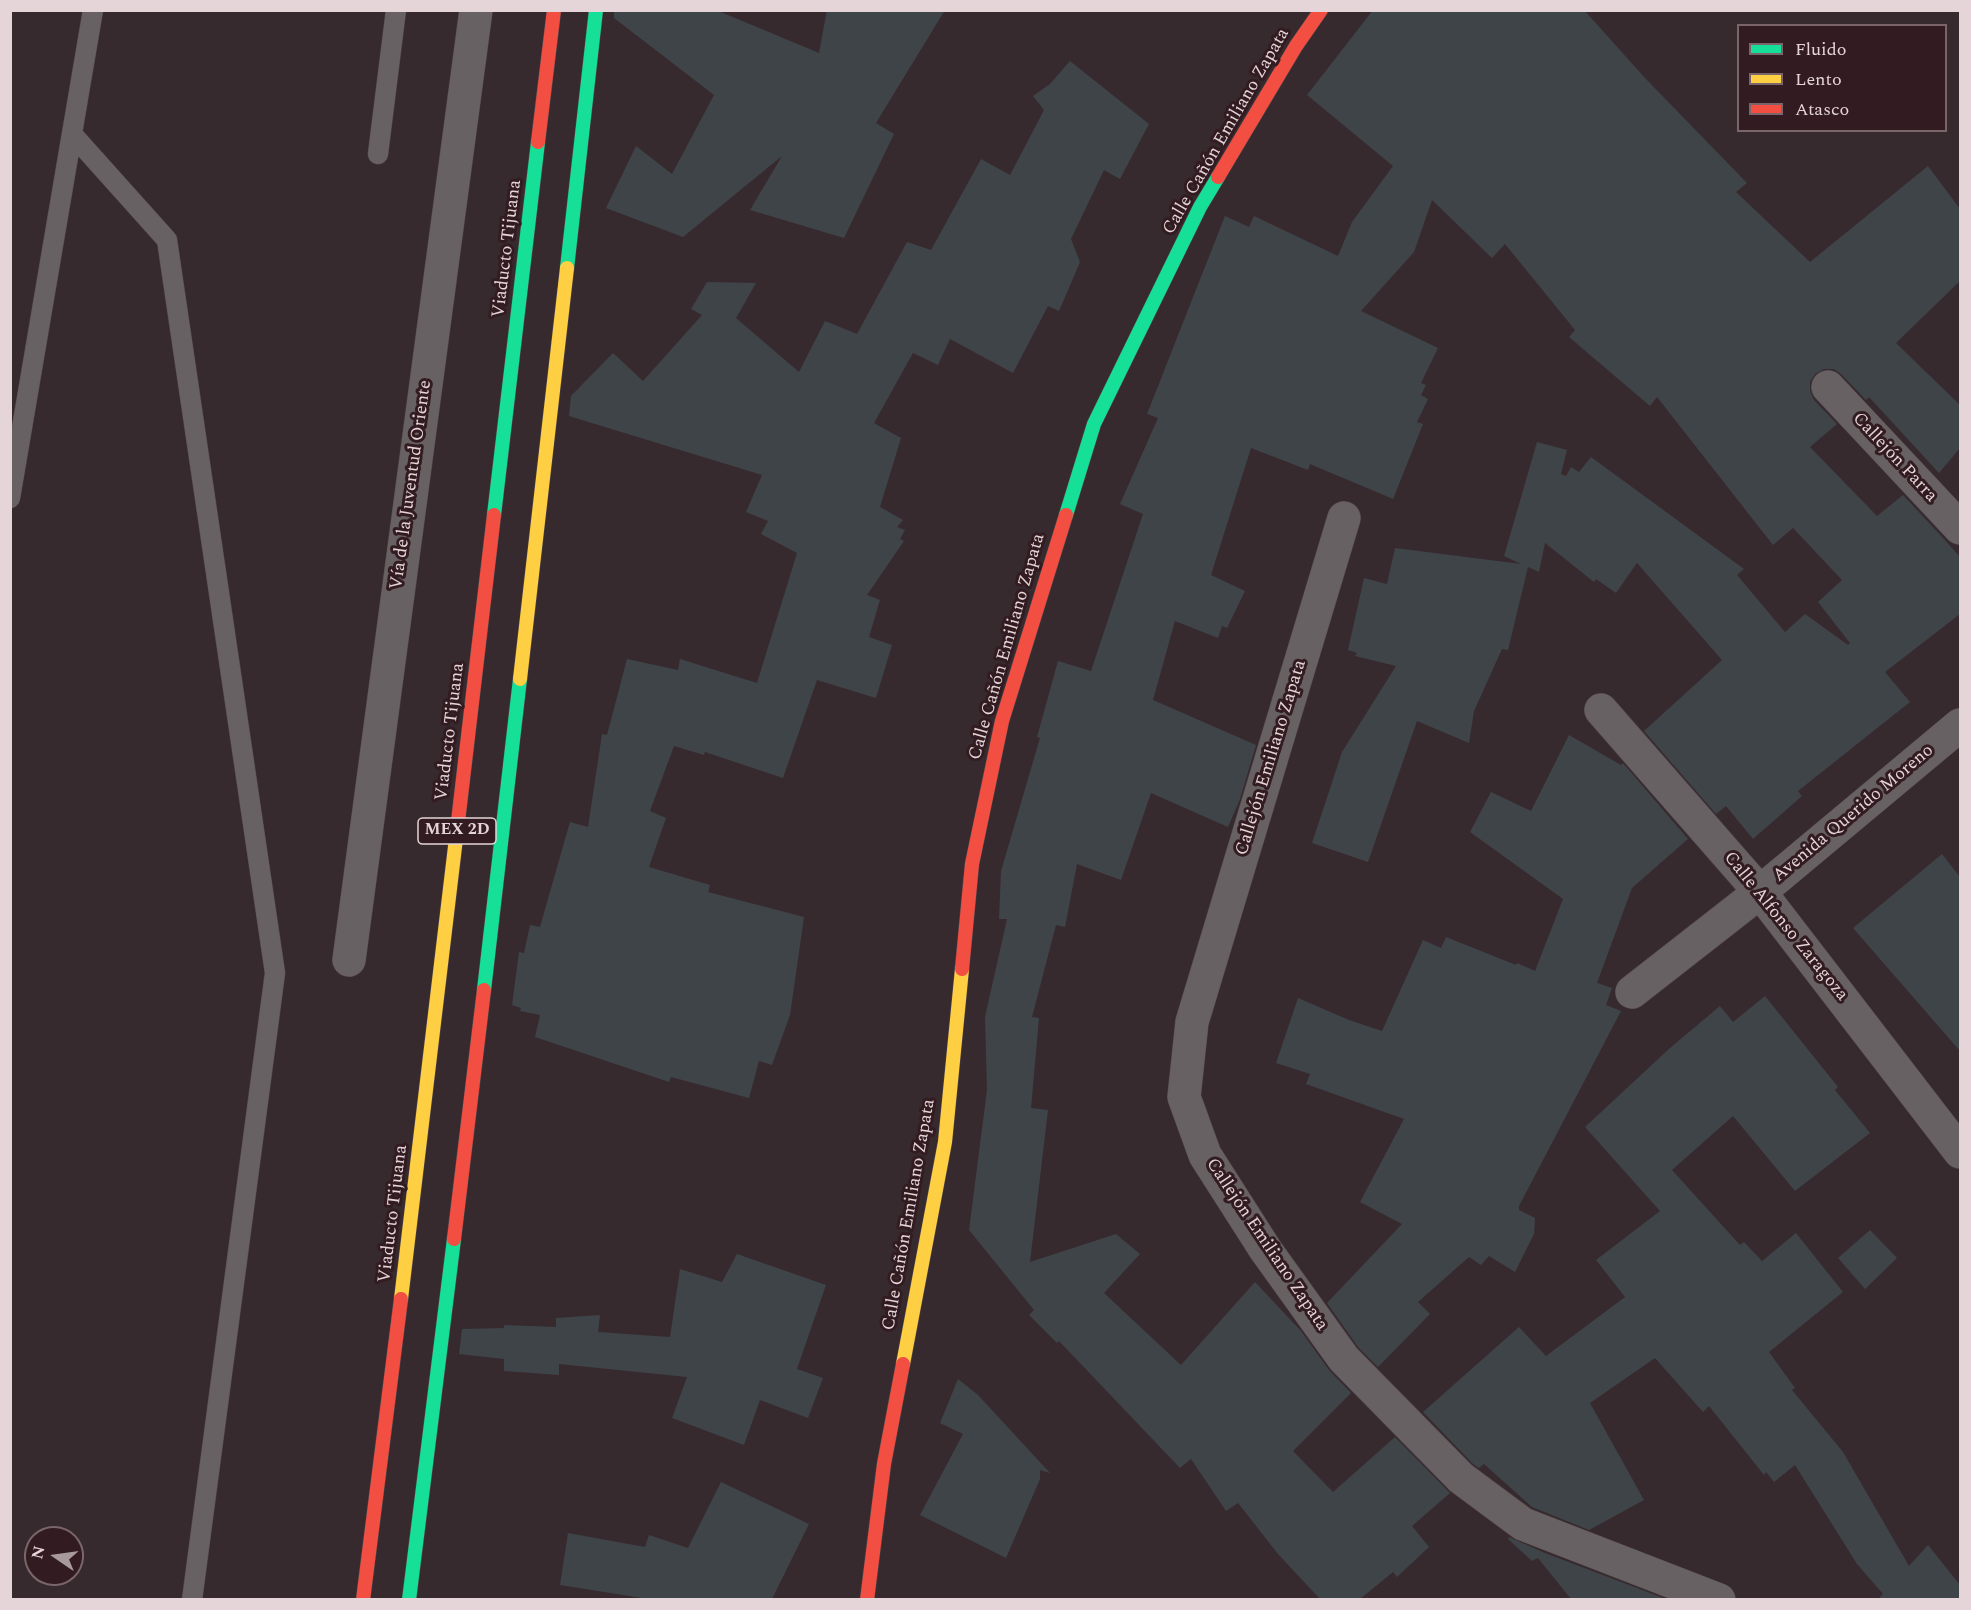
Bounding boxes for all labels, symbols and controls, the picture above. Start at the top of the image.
legend [1737,24,1947,132]
street label: Calle Cañón Emiliano Zapata [1159,25,1295,239]
text: Fluido [1795,36,1847,63]
text: Lento [1795,66,1842,93]
text: Atasco [1795,96,1849,123]
street label: Viaducto Tijuana [489,179,527,319]
street label: Vía de la Juventud Oriente [387,379,437,591]
street label: Callejón Parra [1847,409,1941,507]
street label: Calle Cañón Emiliano Zapata [965,531,1051,763]
street label: Callejón Emiliano Zapata [1232,658,1312,858]
street label: Viaducto Tijuana [432,662,470,802]
street label: Avenida Querido Moreno [1769,740,1939,888]
road number: MEX 2D [418,818,496,844]
street label: Calle Alfonso Zaragoza [1718,848,1852,1006]
street label: Calle Cañón Emiliano Zapata [879,1098,941,1332]
street label: Viaducto Tijuana [375,1144,413,1284]
street label: Callejón Emiliano Zapata [1200,1155,1332,1335]
north arrow [24,1526,84,1586]
text: N [25,1543,52,1561]

